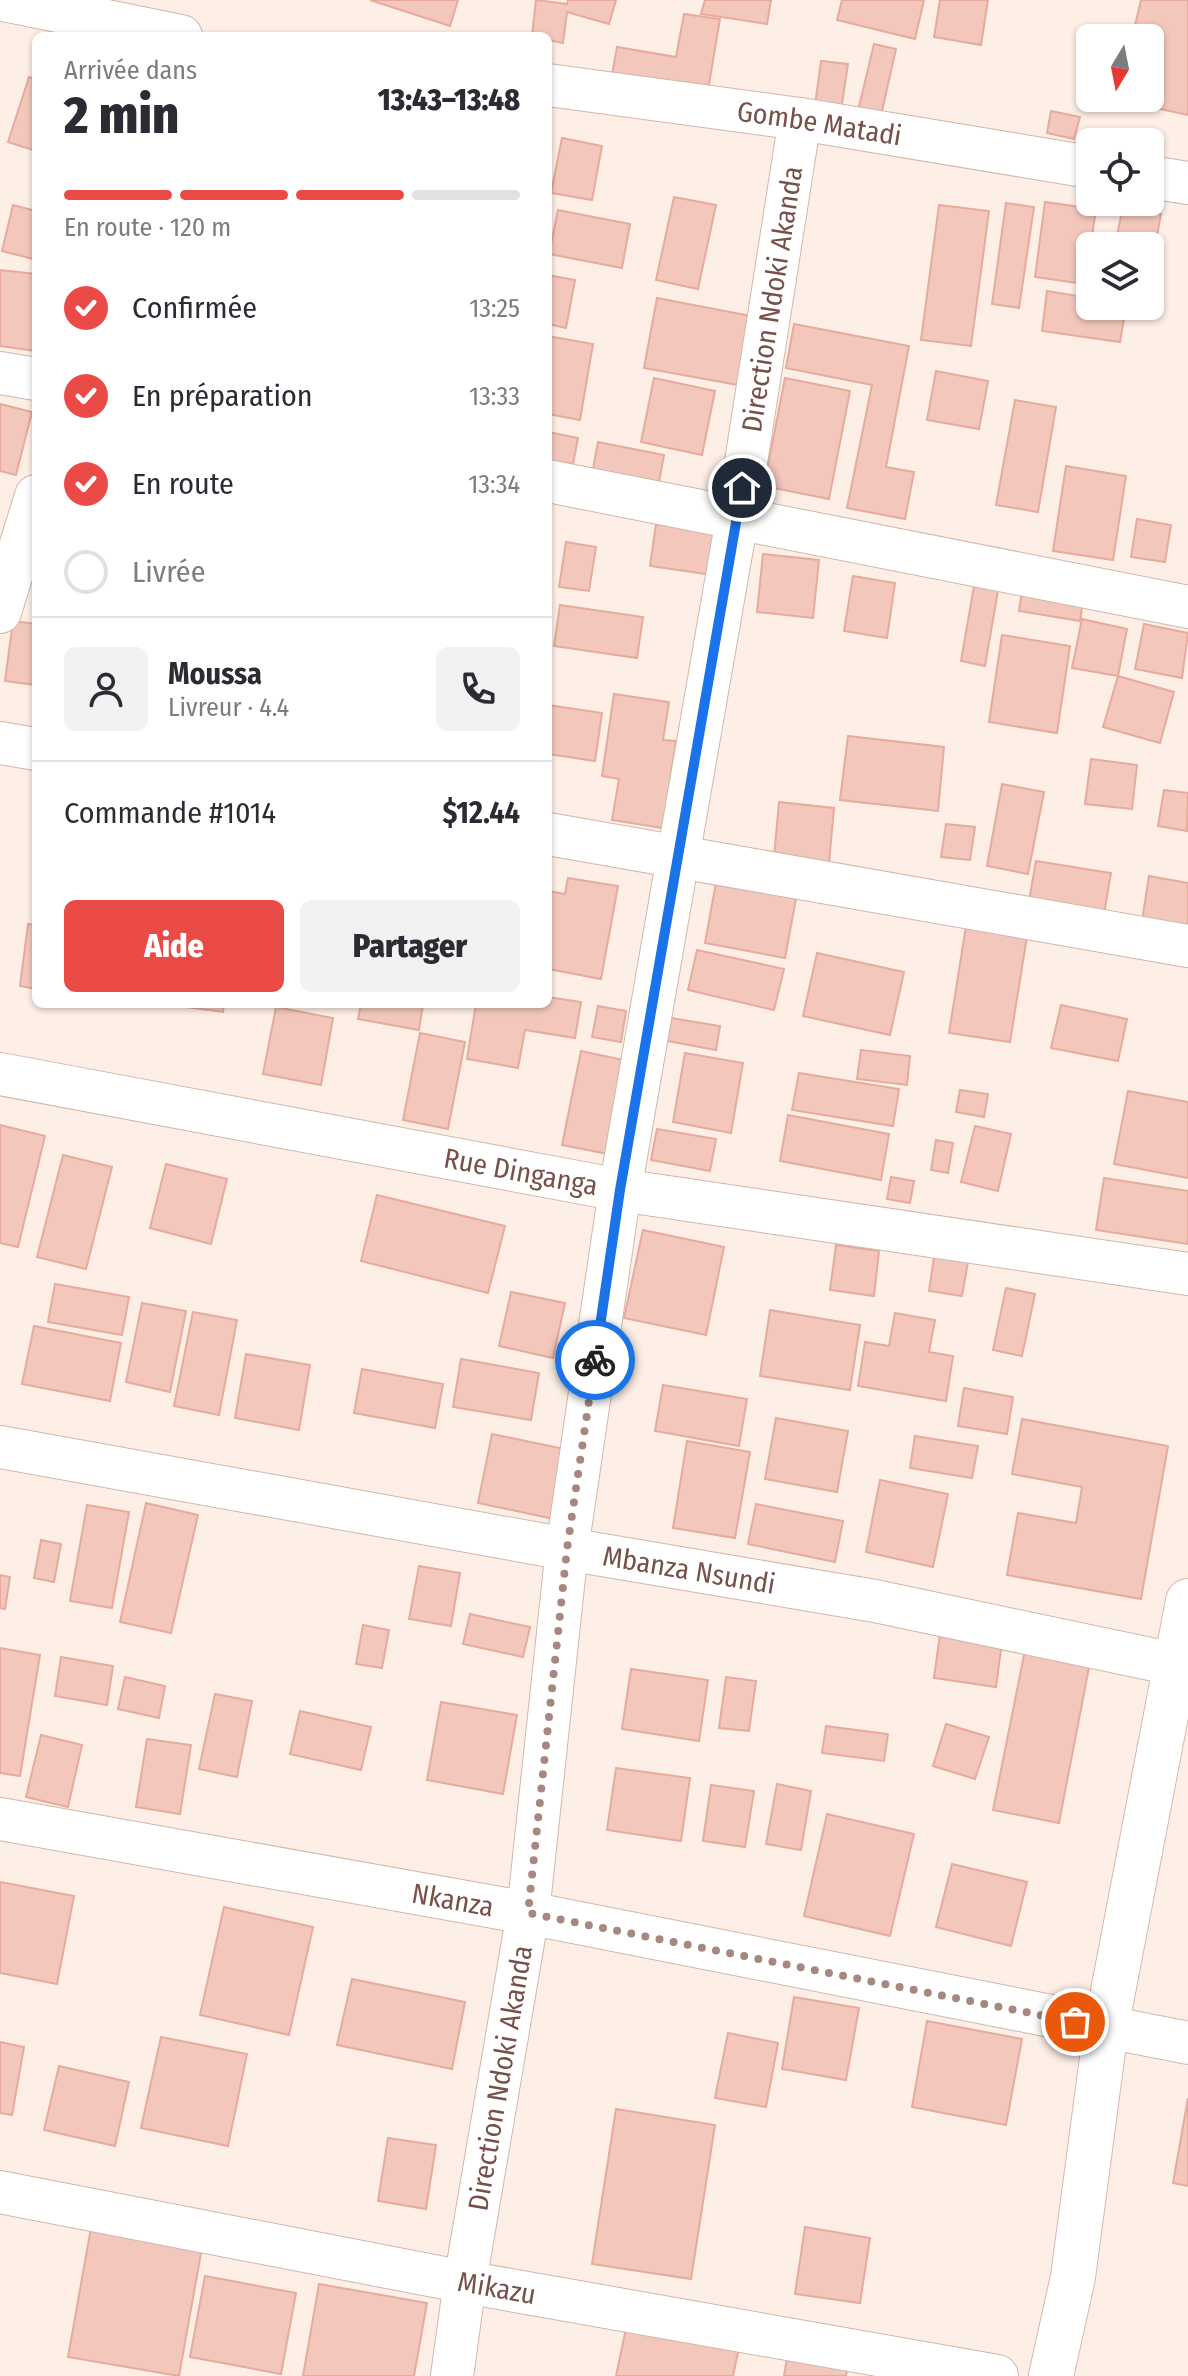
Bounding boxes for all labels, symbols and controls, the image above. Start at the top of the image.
north arrow [1076,24,1164,112]
map controls [1076,24,1164,320]
text: Arrivée dans [64,55,197,86]
text: 13:43–13:48 [378,82,520,118]
text: 2 min [64,84,179,147]
street label: Gombe Matadi [735,95,904,153]
button: locate [1076,128,1164,216]
street label: Direction Ndoki Akanda [735,164,809,434]
text: En route · 120 m [64,212,231,243]
button: layers [1076,232,1164,320]
icon: check [64,286,108,330]
text: Confirmée [132,290,257,326]
text: 13:25 [469,293,520,324]
icon: check [64,374,108,418]
text: En préparation [132,378,313,414]
text: 13:33 [469,381,520,412]
pin [708,454,776,522]
icon: check [64,462,108,506]
text: En route [132,466,234,502]
icon: home [720,466,764,510]
text: 13:34 [468,469,520,500]
text: Livrée [132,554,205,590]
button: person [64,647,148,731]
button: phone [436,647,520,731]
text: Moussa [168,656,262,692]
text: Livreur · 4.4 [168,692,289,723]
text: Commande #1014 [64,795,276,831]
text: $12.44 [443,795,520,831]
button: Aide [64,900,284,992]
button: Partager [300,900,520,992]
street label: Rue Dinganga [441,1141,601,1203]
courier [555,1320,635,1400]
icon: bike [573,1338,617,1382]
street label: Mbanza Nsundi [600,1539,778,1601]
street label: Nkanza [409,1877,496,1924]
street label: Direction Ndoki Akanda [461,1943,539,2213]
pin [1041,1988,1109,2056]
icon: bag [1053,2000,1097,2044]
street label: Mikazu [455,2265,538,2311]

